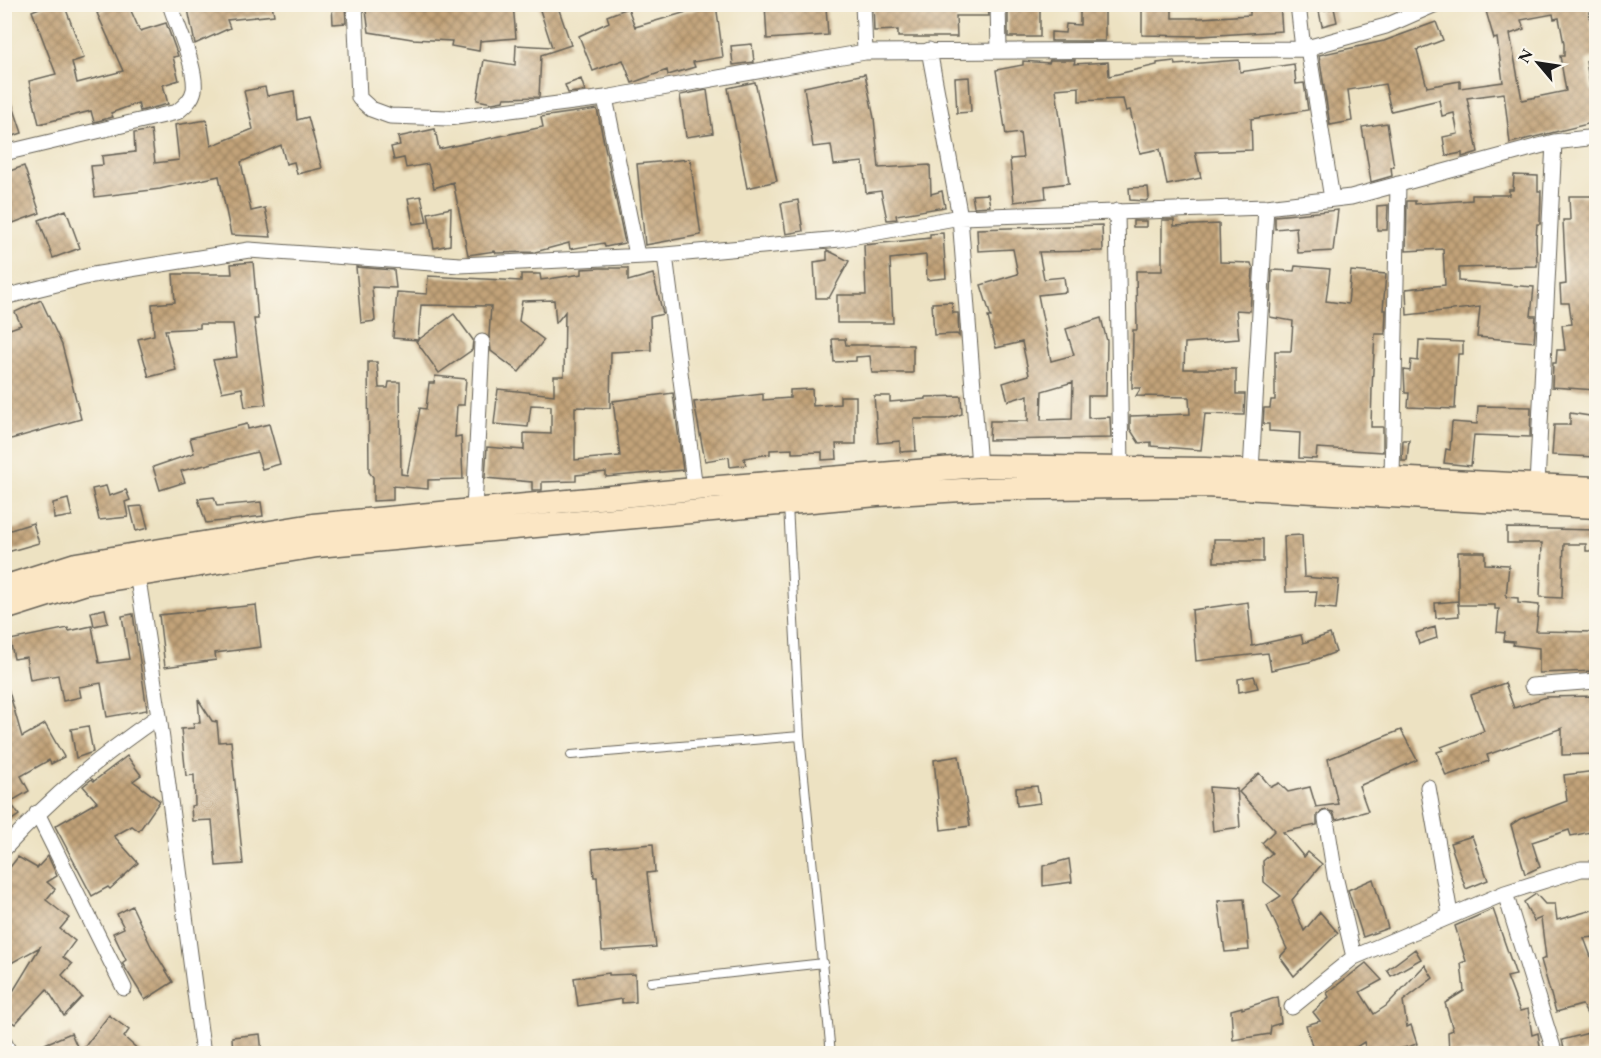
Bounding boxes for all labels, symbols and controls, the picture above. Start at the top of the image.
north arrow [1508,33,1568,93]
text: N [1513,45,1538,67]

